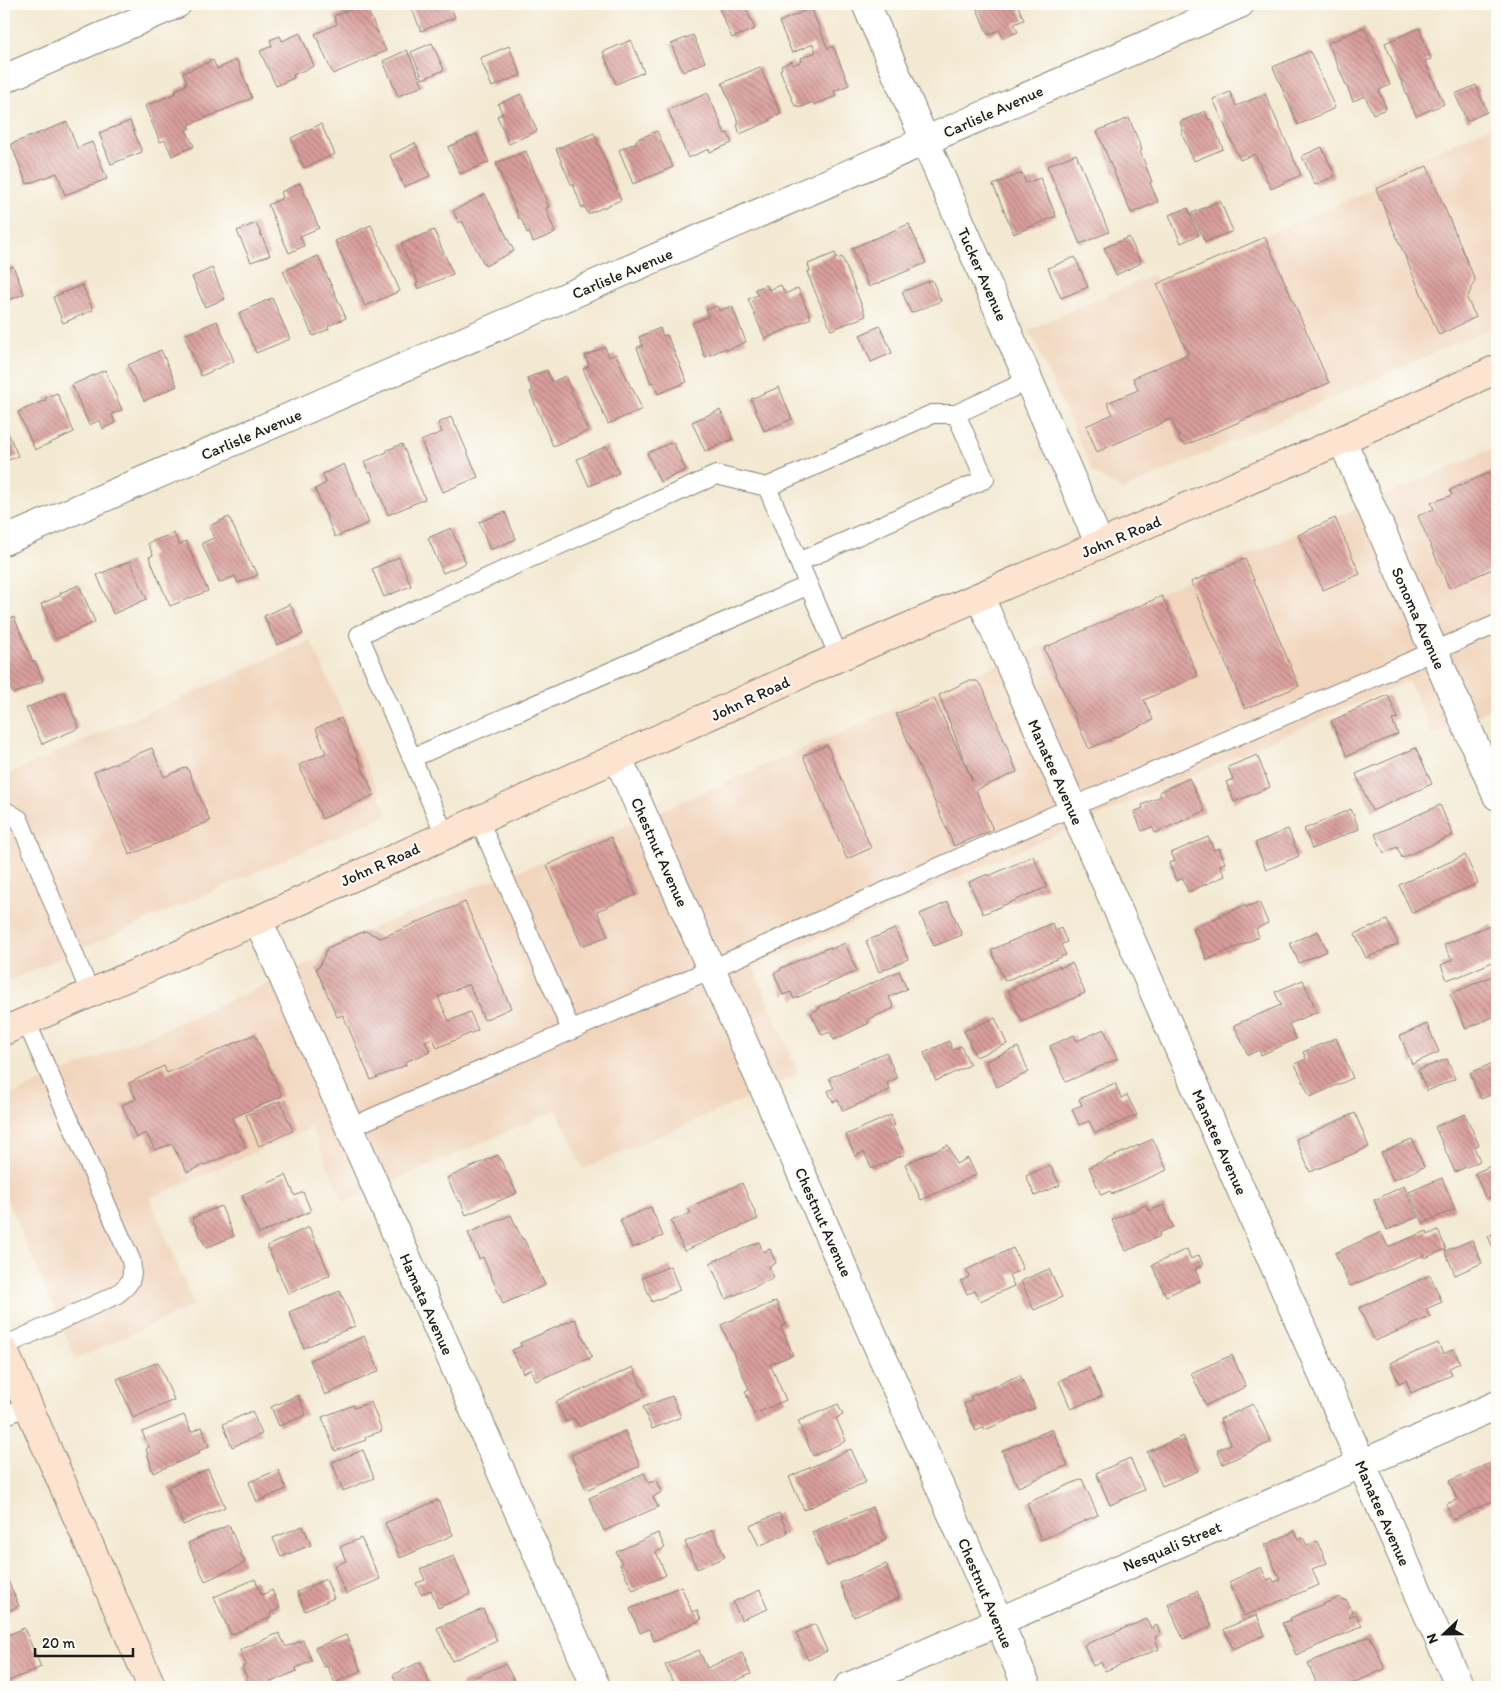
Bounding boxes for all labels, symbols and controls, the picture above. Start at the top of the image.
street label: Carlisle Avenue [940,81,1046,142]
street label: Tucker Avenue [954,225,1012,324]
street label: Carlisle Avenue [569,244,676,303]
street label: Carlisle Avenue [198,405,305,464]
street label: John R Road [1078,511,1164,562]
street label: Sonoma Avenue [1388,564,1450,673]
street label: John R Road [708,672,793,725]
street label: Manatee Avenue [1024,716,1087,828]
street label: Chestnut Avenue [627,794,692,910]
street label: John R Road [338,838,423,890]
street label: Manatee Avenue [1188,1086,1251,1198]
street label: Chestnut Avenue [791,1164,856,1280]
street label: Hamata Avenue [396,1250,458,1358]
street label: Manatee Avenue [1351,1457,1414,1569]
street label: Nesquali Street [1120,1517,1224,1576]
street label: Chestnut Avenue [954,1535,1017,1651]
north arrow [1418,1608,1468,1658]
scale bar [35,1626,132,1658]
text: N [1423,1631,1442,1646]
text: 20 m [42,1634,76,1652]

